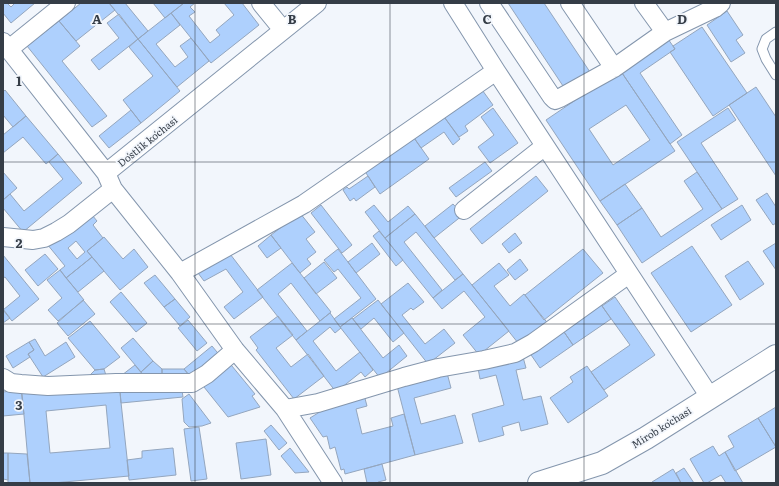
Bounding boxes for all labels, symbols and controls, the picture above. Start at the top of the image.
text: A [92,9,102,28]
text: B [288,9,297,28]
text: C [482,9,492,28]
text: D [677,9,687,28]
text: 1 [16,71,22,90]
street label: Doʻstlik koʻchasi [114,112,181,170]
text: 2 [16,233,23,252]
text: 3 [15,395,23,414]
street label: Mirob koʻchasi [628,402,694,451]

